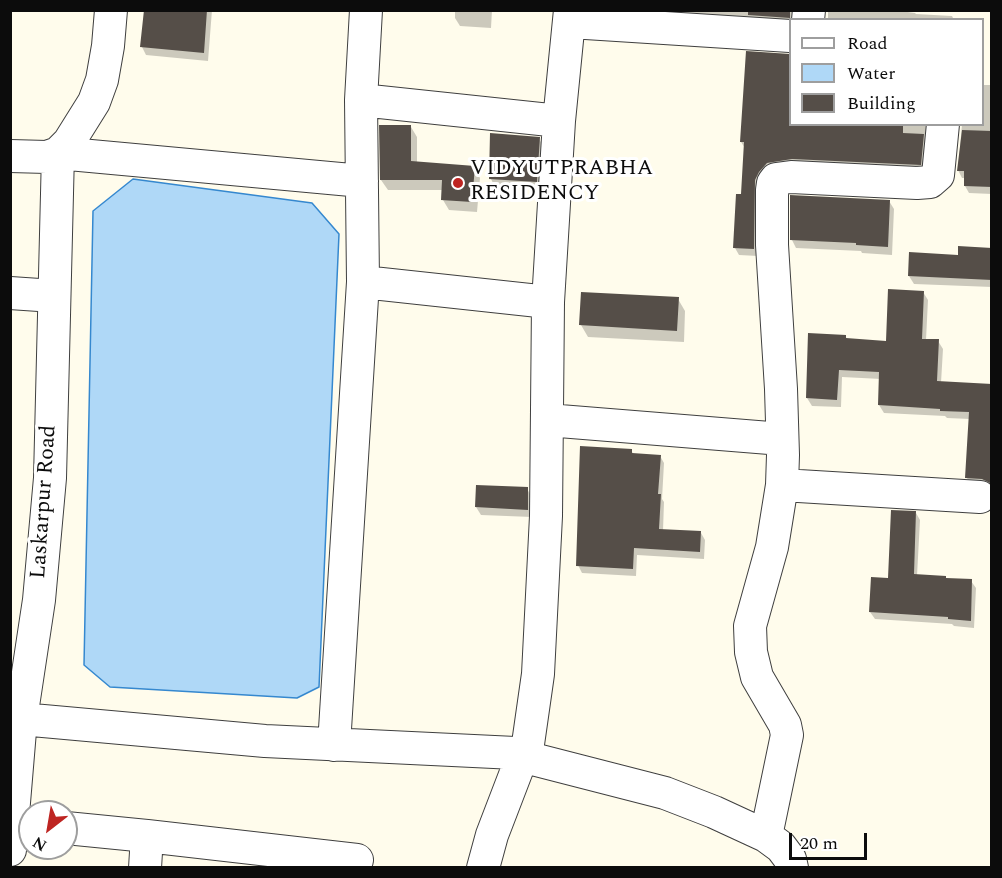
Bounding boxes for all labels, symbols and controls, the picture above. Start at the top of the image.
legend [789,18,984,126]
text: Road [847,30,888,57]
text: Water [847,60,895,87]
text: Building [847,90,916,117]
place label: VIDYUTPRABHA RESIDENCY [470,157,653,208]
marker: VIDYUTPRABHA RESIDENCY [451,176,465,190]
street label: Laskarpur Road [26,424,64,580]
north arrow [18,800,78,860]
scale bar [792,821,870,859]
text: N [28,830,52,857]
text: 20 m [800,830,838,857]

